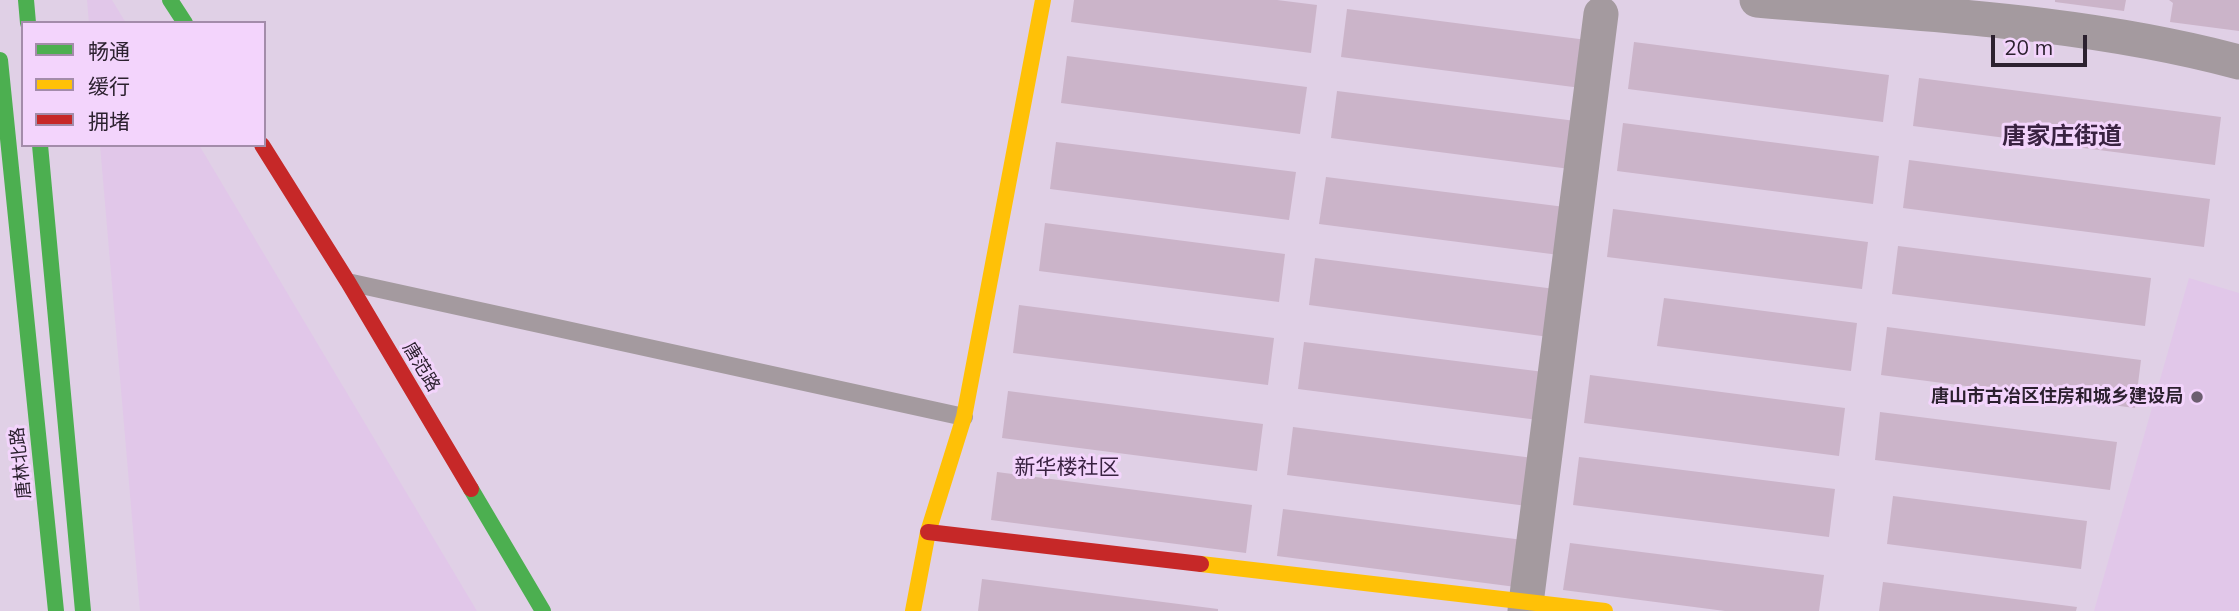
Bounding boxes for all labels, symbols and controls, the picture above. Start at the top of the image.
legend [21,21,266,147]
scale bar [1994,21,2090,65]
text: 20 m [2004,34,2053,60]
text: 畅通 [88,38,130,64]
text: 缓行 [88,73,130,99]
text: 拥堵 [88,108,130,134]
district label: 唐家庄街道 [2002,123,2122,151]
street label: 唐范路 [398,338,444,396]
place label: 唐山市古冶区住房和城乡建设局 [1931,386,2183,408]
marker: 唐山市古冶区住房和城乡建设局 [2189,389,2205,405]
street label: 唐林北路 [6,426,36,500]
district label: 新华楼社区 [1015,455,1119,481]

